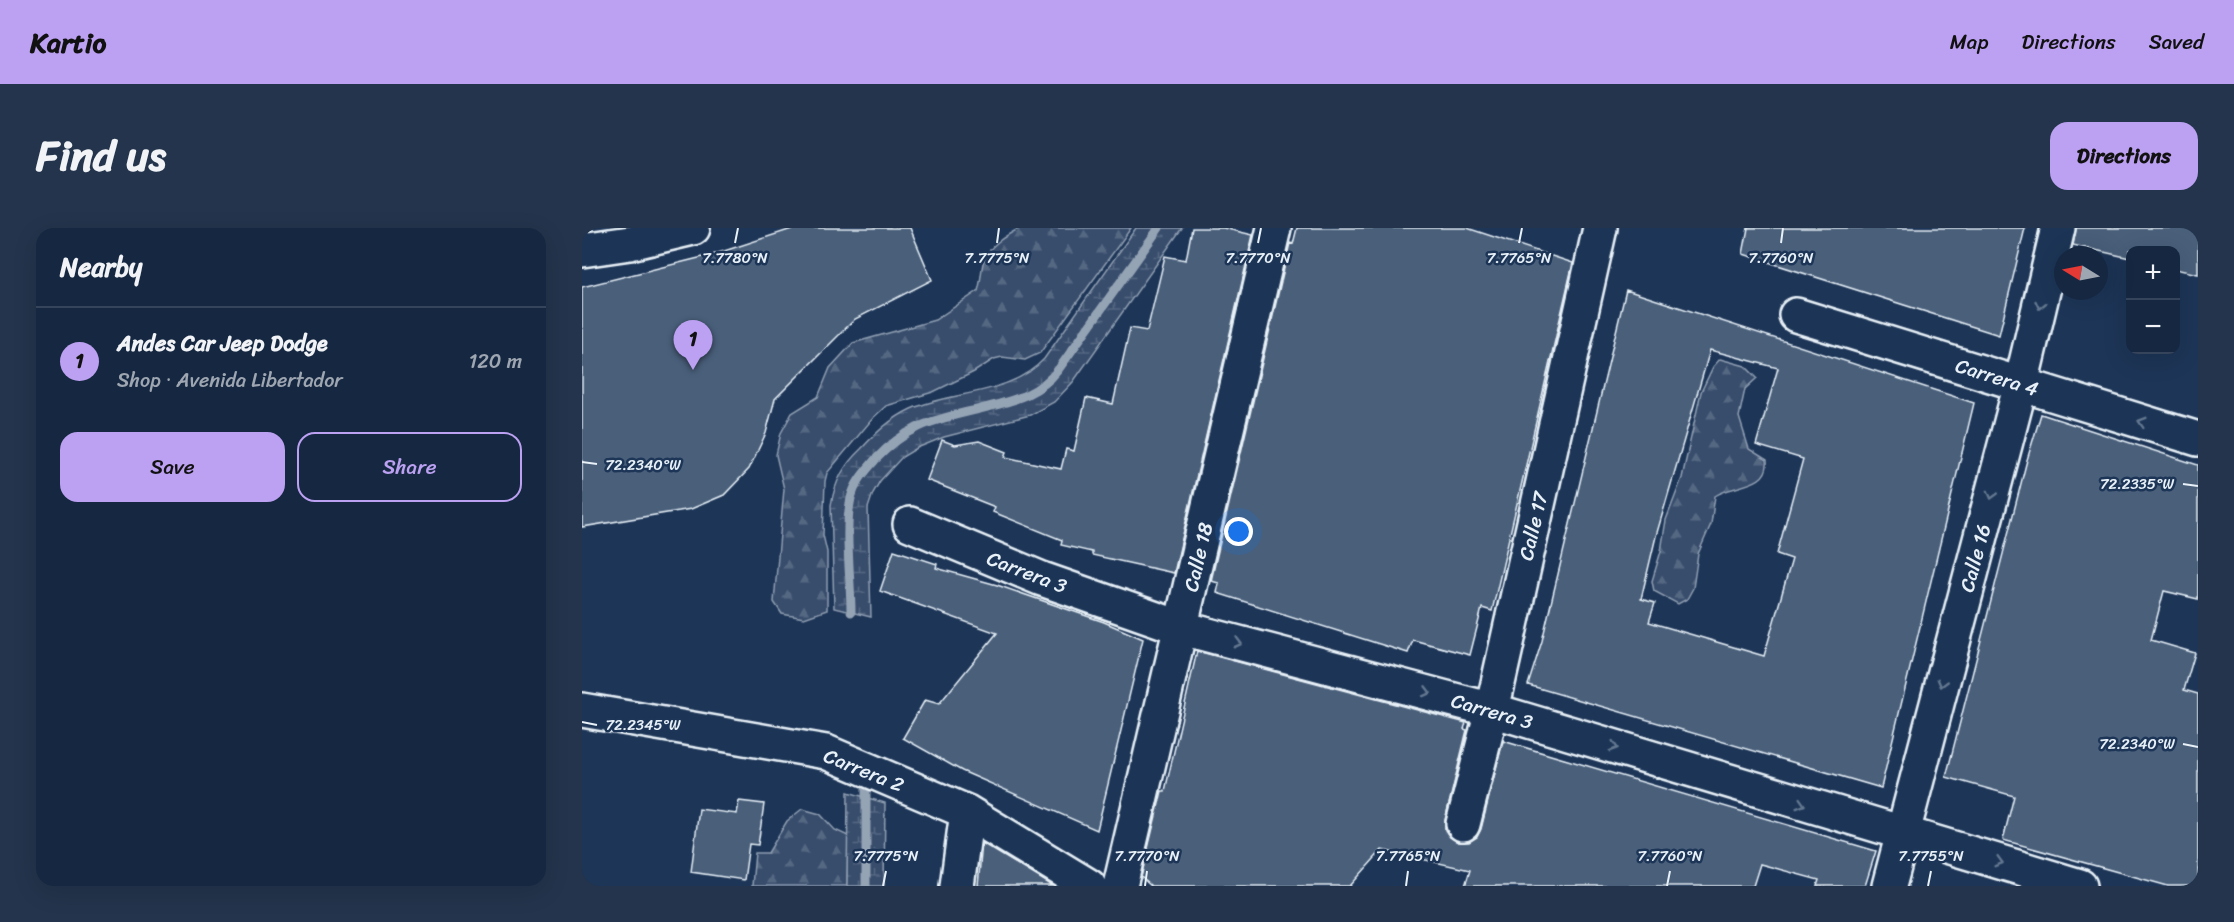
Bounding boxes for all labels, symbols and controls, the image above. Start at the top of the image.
text: Kartio [30,18,106,67]
text: Map [1950,23,1988,61]
text: Directions [2021,23,2116,61]
text: Saved [2149,23,2204,61]
text: Find us [36,119,166,193]
button: Directions [2050,122,2198,190]
text: Nearby [60,244,142,290]
text: 7.7780°N [702,245,768,271]
text: 7.7775°N [965,245,1030,271]
text: 7.7770°N [1225,245,1291,271]
text: 7.7765°N [1487,245,1552,271]
text: 7.7760°N [1748,245,1814,271]
north arrow [2054,246,2108,300]
map controls [2126,246,2180,354]
button: + [2126,246,2180,300]
one-way arrow [2034,300,2047,310]
button: − [2126,300,2180,354]
pin: 1 [674,320,712,370]
text: Andes Car Jeep Dodge [117,324,328,363]
text: 1 [75,344,84,379]
text: 120 m [469,344,522,379]
street label: Carrera 4 [1951,348,2043,407]
text: Shop · Avenida Libertador [117,363,343,398]
one-way arrow [2137,417,2148,429]
button: Save [60,432,285,502]
button: Share [297,432,522,502]
text: 72.2340°W [605,452,681,478]
text: 72.2335°W [2100,471,2174,497]
street label: Calle 17 [1509,487,1559,564]
one-way arrow [1987,489,1999,499]
your location [1224,517,1253,546]
street label: Calle 18 [1174,519,1223,595]
street label: Calle 16 [1950,520,2001,596]
street label: Carrera 3 [982,541,1072,604]
one-way arrow [1232,636,1243,648]
one-way arrow [1937,678,1950,688]
street label: Carrera 3 [1447,683,1537,740]
one-way arrow [1422,685,1432,698]
text: 72.2345°W [605,712,681,738]
text: 72.2340°W [2099,731,2175,757]
street label: Carrera 2 [818,738,910,803]
one-way arrow [1608,740,1619,752]
one-way arrow [1795,797,1806,809]
text: 7.7775°N [854,843,919,869]
text: 7.7770°N [1114,843,1180,869]
text: 7.7765°N [1376,843,1441,869]
text: 7.7760°N [1637,843,1703,869]
text: 7.7755°N [1898,843,1964,869]
one-way arrow [1994,855,2004,868]

